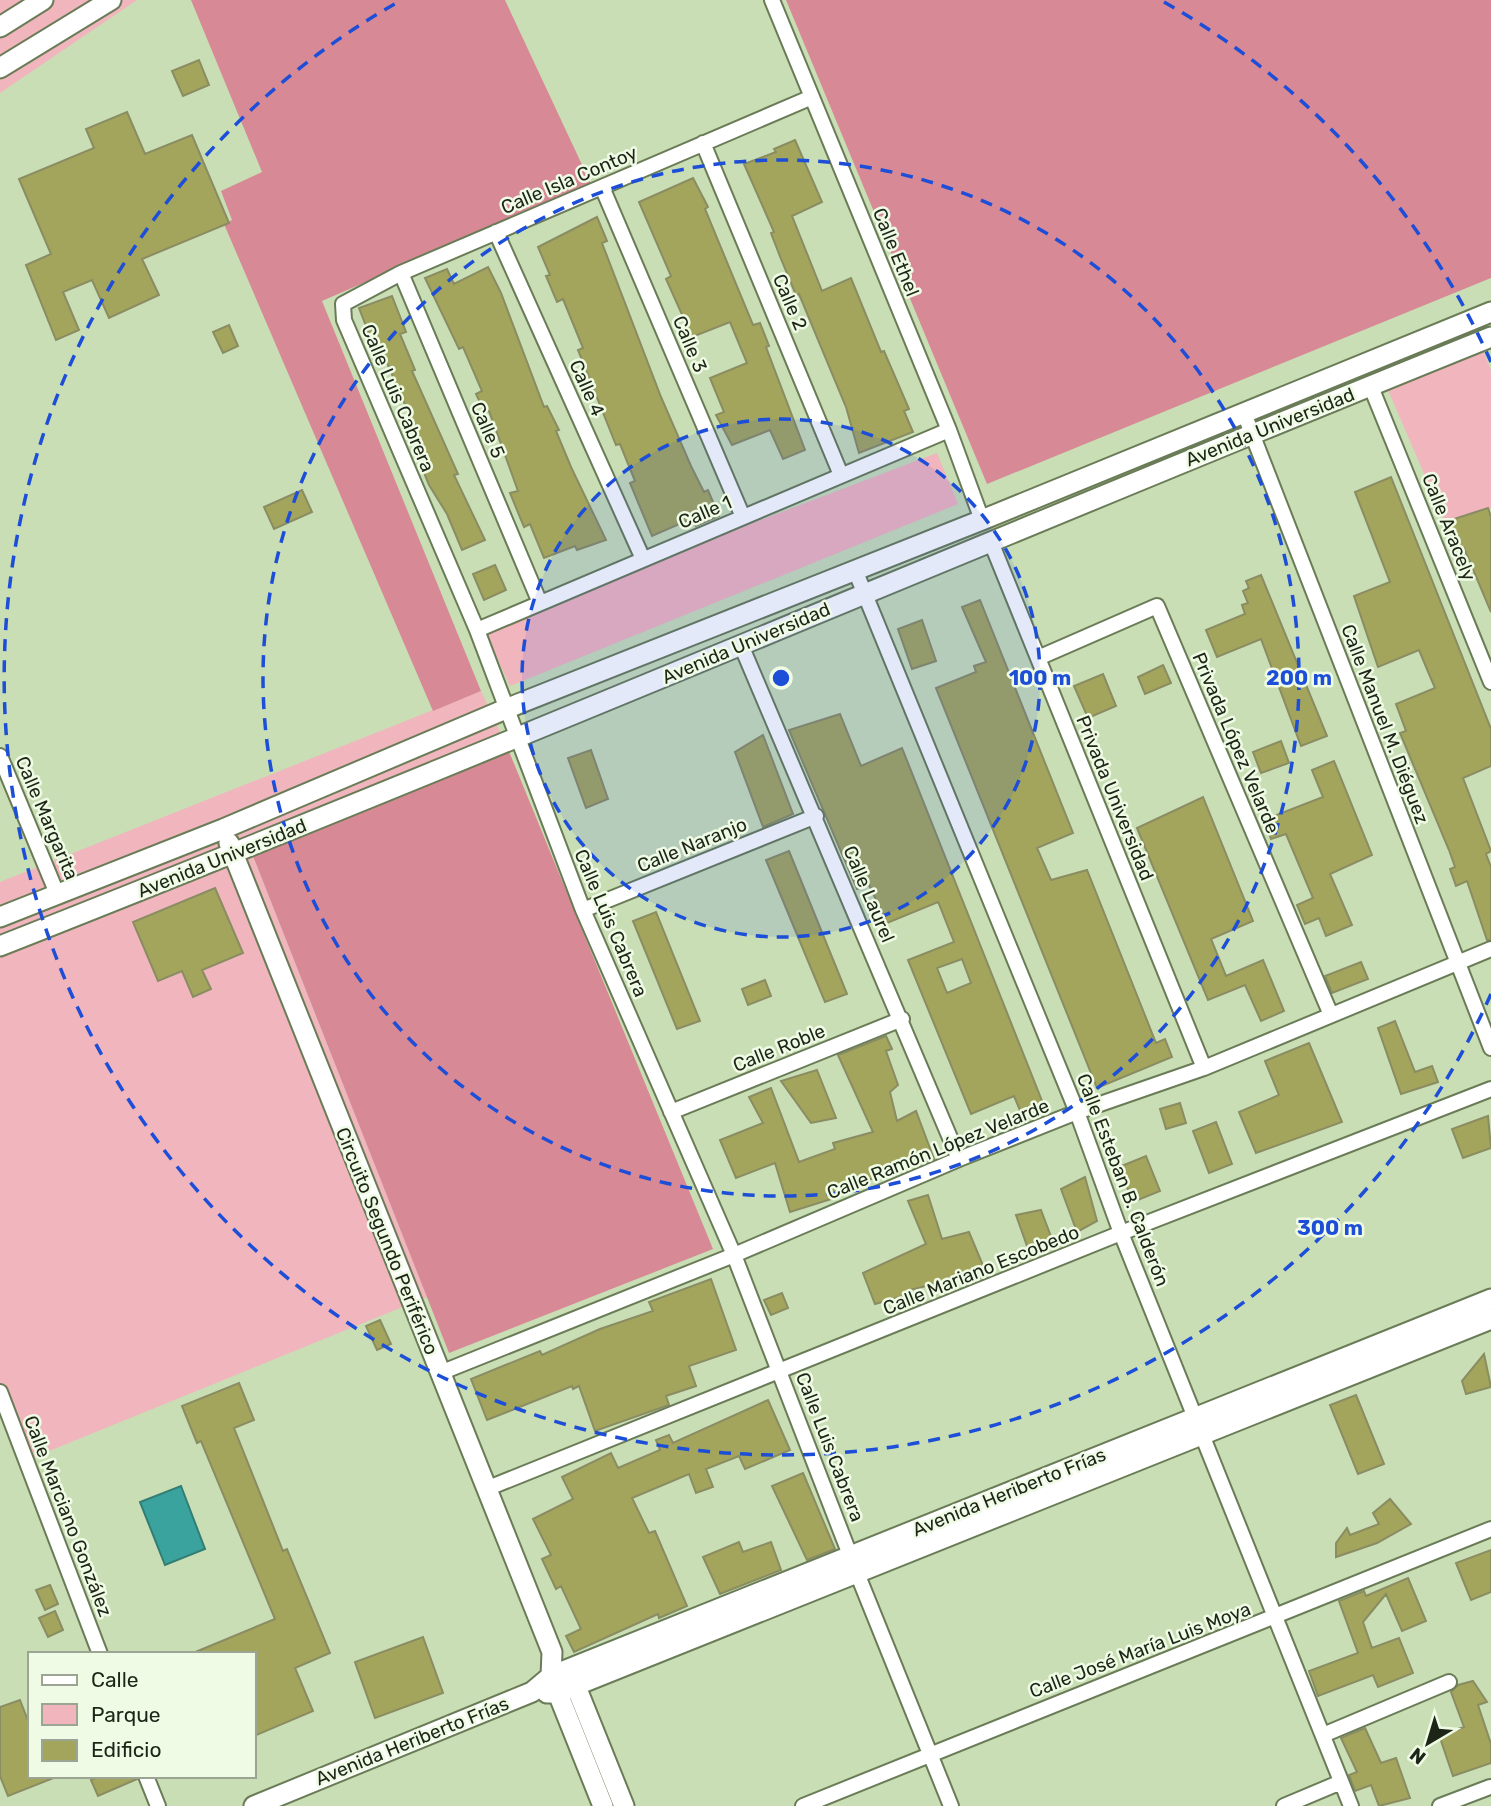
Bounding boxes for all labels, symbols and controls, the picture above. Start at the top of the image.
street label: Calle Isla Contoy [497,141,641,219]
street label: Calle Ethel [868,204,924,300]
street label: Calle 2 [768,270,812,334]
street label: Calle 3 [668,312,712,376]
street label: Calle Luis Cabrera [357,321,439,475]
street label: Calle 4 [564,356,610,420]
street label: Avenida Universidad [1182,383,1358,471]
street label: Calle 5 [466,398,510,462]
street label: Calle Aracely [1417,470,1481,584]
street label: Calle 1 [675,491,735,533]
street label: Avenida Universidad [658,597,834,689]
street label: Calle Manuel M. Diéguez [1336,621,1434,827]
street label: Privada López Velarde [1187,649,1285,837]
text: 100 m [1009,665,1071,690]
text: 200 m [1266,665,1332,690]
centre of rings [769,666,793,690]
street label: Privada Universidad [1071,712,1159,884]
street label: Calle Margarita [11,753,83,883]
street label: Calle Naranjo [634,813,750,877]
street label: Avenida Universidad [134,814,310,902]
street label: Calle Laurel [838,842,900,946]
street label: Calle Luis Cabrera [570,846,652,1000]
street label: Calle Roble [730,1019,828,1077]
street label: Calle Esteban B. Calderón [1072,1070,1174,1290]
street label: Calle Ramón López Velarde [823,1094,1053,1204]
street label: Circuito Segundo Periférico [331,1124,443,1358]
text: 300 m [1297,1215,1363,1240]
street label: Calle Mariano Escobedo [880,1220,1082,1320]
street label: Calle Luis Cabrera [791,1369,869,1525]
street label: Calle Marciano González [19,1412,117,1620]
street label: Avenida Heriberto Frías [909,1443,1109,1541]
street label: Calle José María Luis Moya [1026,1597,1254,1703]
legend [28,1652,256,1778]
text: Calle [91,1667,139,1692]
street label: Avenida Heriberto Frías [312,1692,512,1790]
text: Parque [91,1702,161,1727]
north arrow [1393,1708,1463,1778]
text: Edificio [91,1737,161,1762]
text: N [1405,1743,1430,1769]

